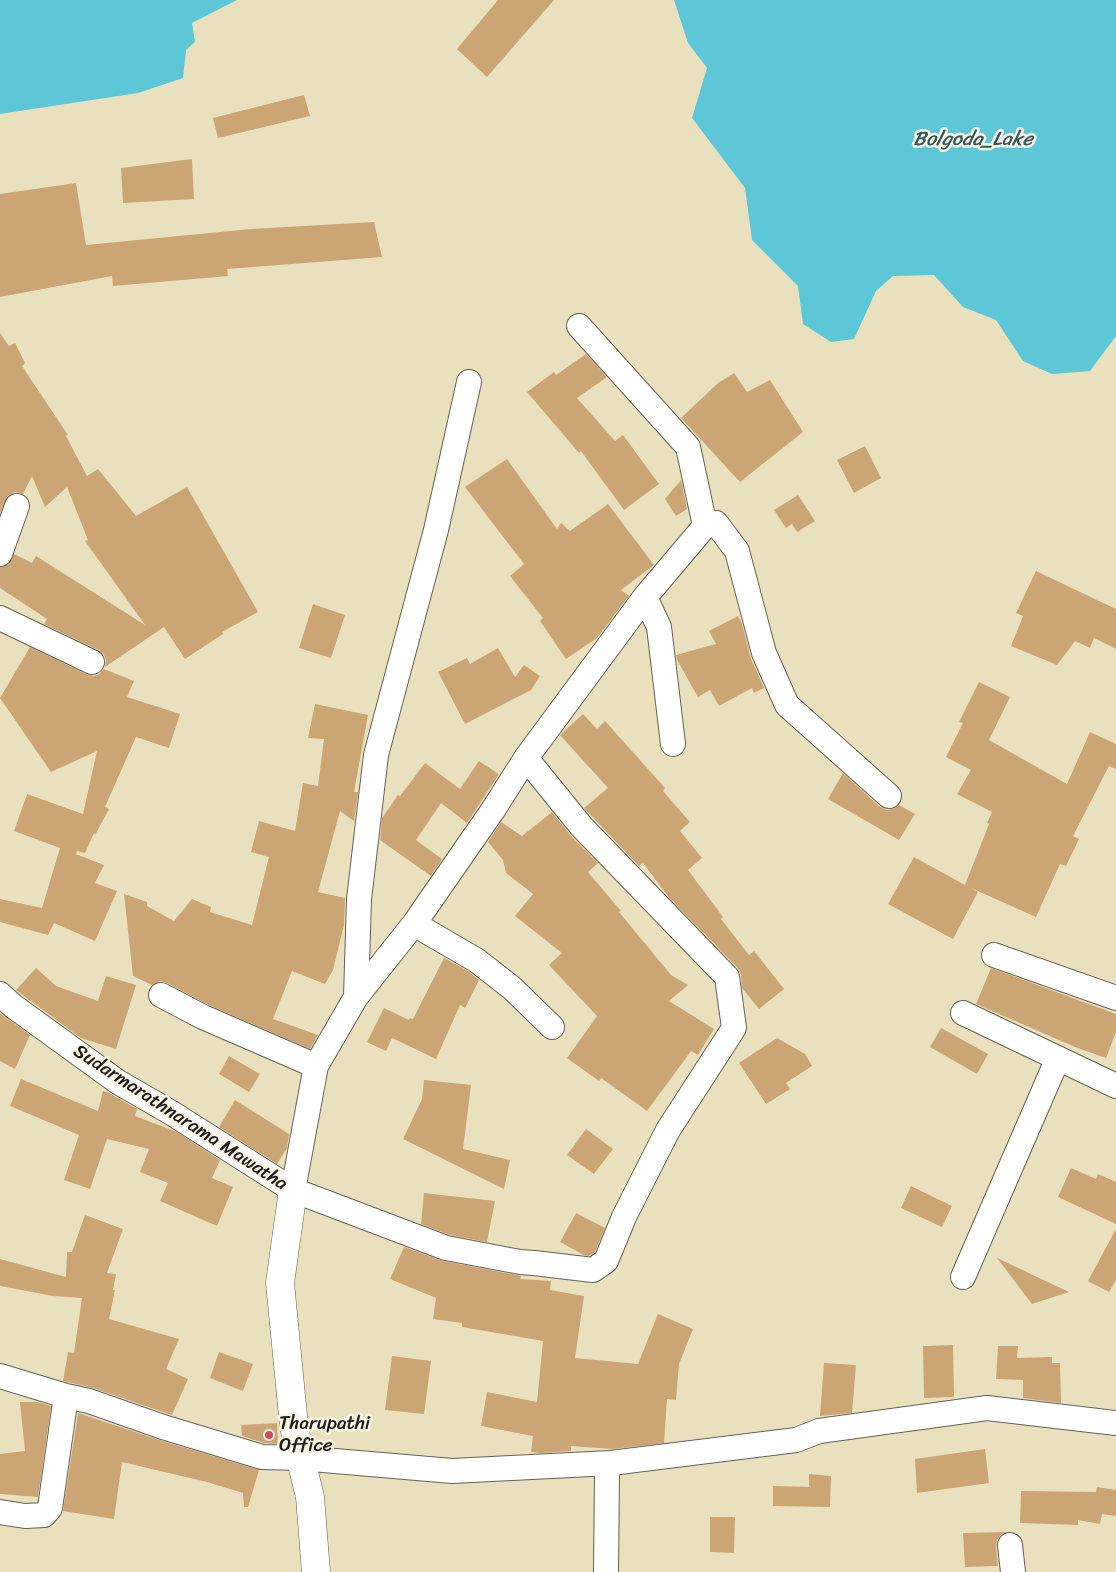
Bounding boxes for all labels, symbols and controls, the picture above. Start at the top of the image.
water label: Bolgoda_Lake [913,128,1033,152]
street label: Sudarmarathnarama Mawatha [69,1040,291,1196]
place label: Tharupathi Office [279,1413,370,1457]
marker: Tharupathi Office [263,1429,275,1441]

